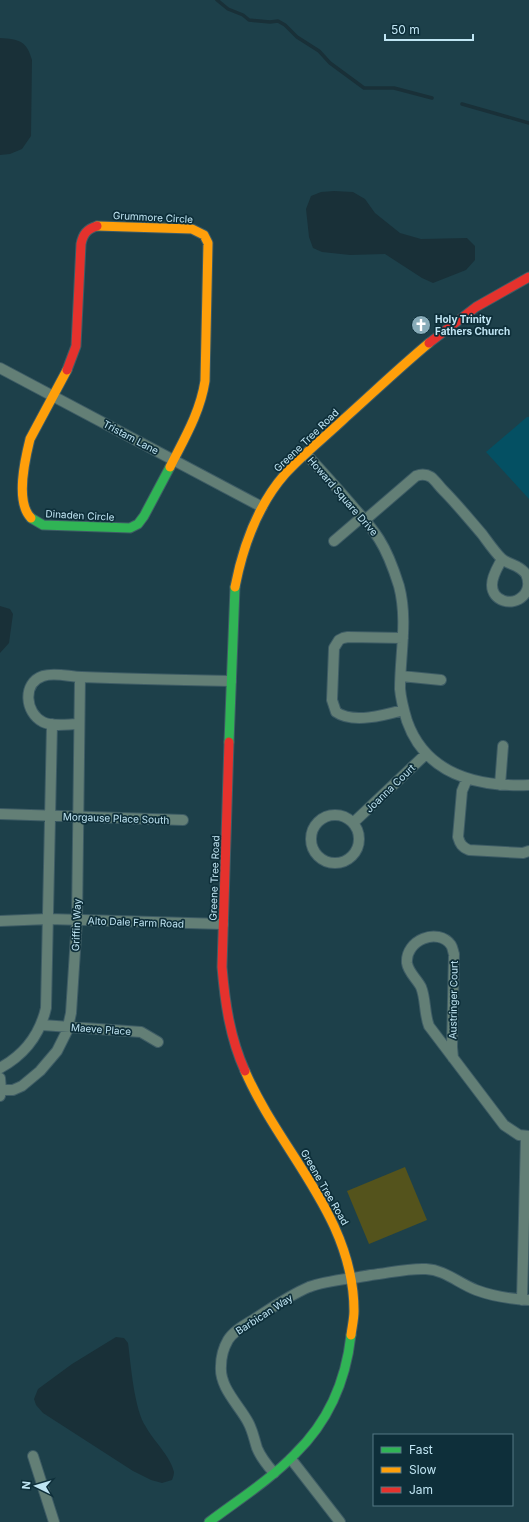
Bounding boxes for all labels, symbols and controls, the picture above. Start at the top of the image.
scale bar [385,16,473,42]
text: 50 m [391,22,420,37]
street label: Grummore Circle [113,209,194,225]
place label: Holy Trinity Fathers Church [435,313,510,337]
church icon: Holy Trinity Fathers Church [410,314,432,336]
street label: Greene Tree Road [271,406,341,474]
street label: Tristam Lane [101,417,161,457]
street label: Howard Square Drive [305,454,381,538]
street label: Dinaden Circle [45,507,115,523]
street label: Joanna Court [363,761,418,815]
street label: Morgause Place South [63,810,170,826]
street label: Greene Tree Road [207,835,221,921]
street label: Griffin Way [69,898,83,951]
street label: Alto Dale Farm Road [88,914,184,930]
street label: Austringer Court [446,960,460,1039]
street label: Maeve Place [70,1021,132,1037]
street label: Greene Tree Road [298,1147,352,1227]
street label: Barbican Way [233,1291,295,1337]
legend [373,1434,513,1506]
text: Fast [409,1442,433,1457]
text: Slow [409,1462,437,1477]
north arrow [16,1466,56,1506]
text: N [19,1480,33,1490]
text: Jam [409,1482,433,1497]

